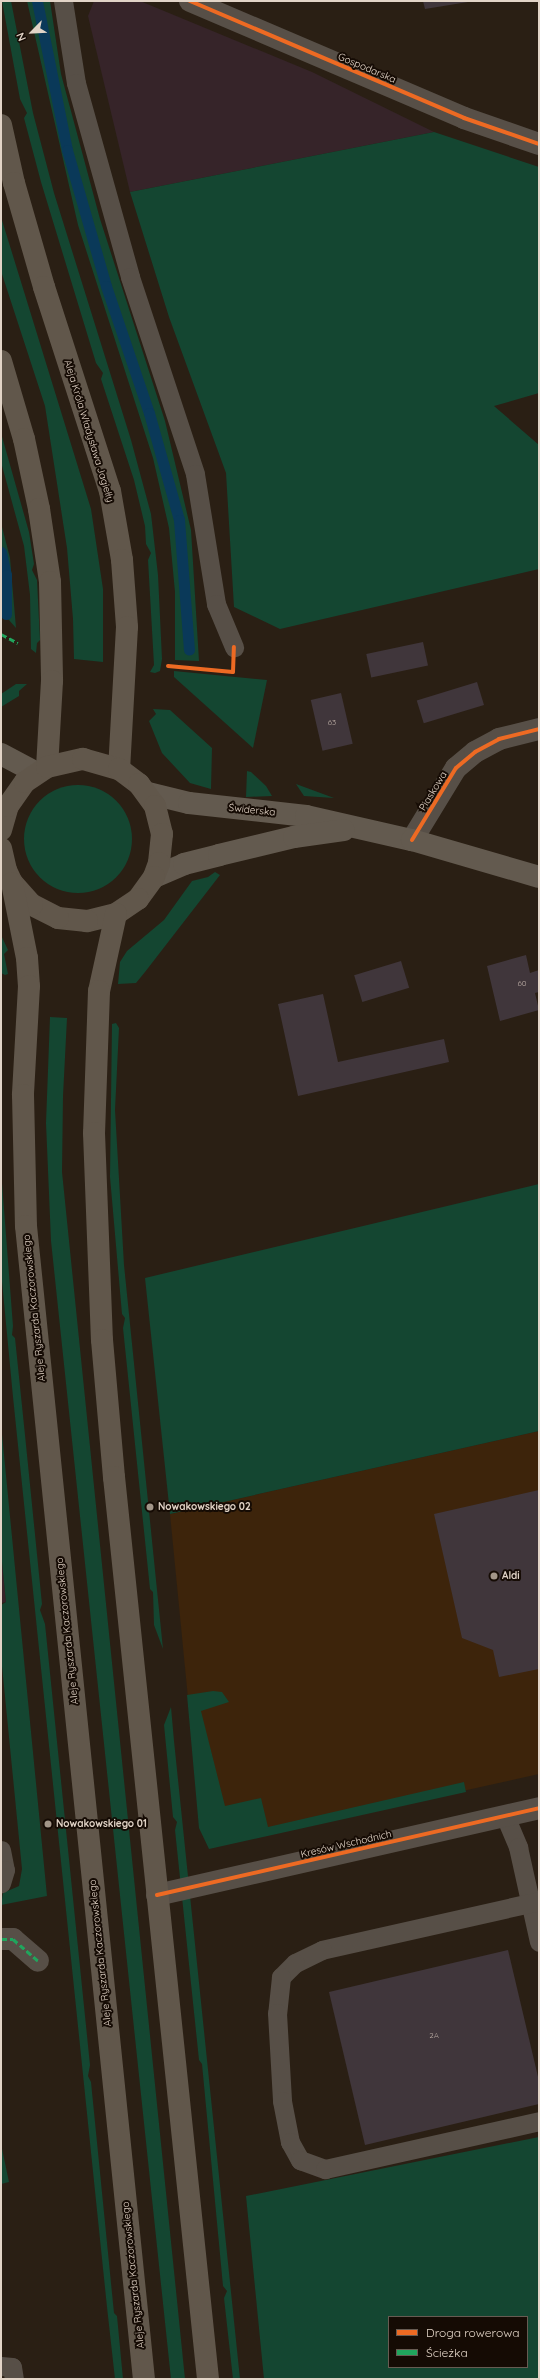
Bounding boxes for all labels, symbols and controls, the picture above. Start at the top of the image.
north arrow [12,12,52,52]
text: N [13,30,29,43]
street label: Gospodarska [336,50,398,86]
street label: Aleja Króla Władysława Jagiełły [62,358,116,504]
house number: 63 [328,718,336,728]
street label: Piaskowa [417,769,449,813]
street label: Świderska [228,802,276,818]
house number: 60 [517,979,527,989]
street label: Aleje Ryszarda Kaczorowskiego [20,1234,48,1382]
place label: Nowakowskiego 02 [158,1501,251,1513]
marker: Nowakowskiego 02 [145,1502,155,1512]
street label: Aleje Ryszarda Kaczorowskiego [53,1557,81,1705]
place label: Aldi [502,1570,520,1582]
marker: Aldi [489,1571,499,1581]
place label: Nowakowskiego 01 [56,1818,147,1830]
marker: Nowakowskiego 01 [43,1819,53,1829]
street label: Kresów Wschodnich [299,1828,393,1860]
street label: Aleje Ryszarda Kaczorowskiego [86,1879,114,2027]
house number: 2A [429,2031,439,2041]
street label: Aleje Ryszarda Kaczorowskiego [119,2201,147,2349]
legend [388,2316,528,2368]
text: Droga rowerowa [426,2325,520,2340]
text: Ścieżka [426,2345,468,2360]

